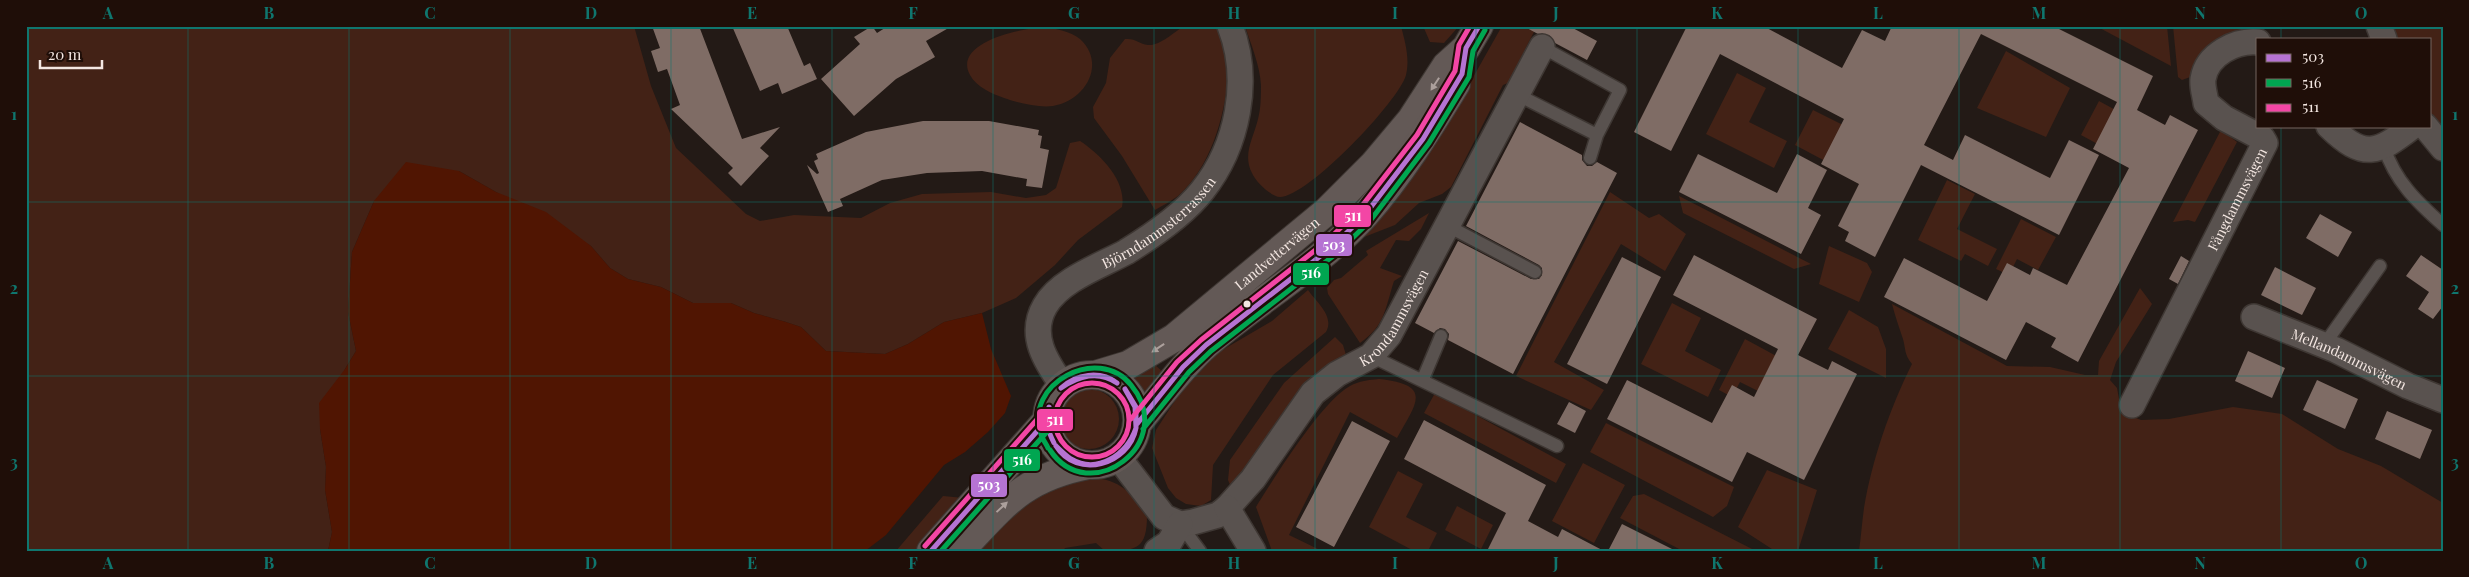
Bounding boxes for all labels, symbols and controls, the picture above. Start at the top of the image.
text: A [102,2,114,23]
text: B [264,2,275,23]
text: C [424,2,436,23]
text: D [585,2,597,23]
text: E [747,2,757,23]
text: F [908,2,918,23]
text: G [1068,2,1080,23]
text: H [1228,2,1241,23]
text: I [1392,2,1398,23]
text: J [1552,2,1559,23]
text: K [1711,2,1723,23]
text: L [1873,2,1883,23]
text: M [2032,2,2047,23]
text: N [2194,2,2206,23]
text: O [2355,2,2367,23]
scale bar [40,38,102,70]
legend [2256,38,2432,128]
text: 20 m [48,44,82,64]
text: 503 [2302,46,2324,66]
text: 516 [2302,72,2322,92]
one-way arrow [1430,77,1439,91]
text: 511 [2302,96,2320,116]
text: 1 [11,103,17,124]
text: 1 [2452,103,2458,124]
street label: Fångdammsvägen [2203,144,2271,254]
street label: Björndammsterrassen [1098,172,1220,272]
line badge: 511 [1333,204,1372,228]
text: 511 [1344,206,1362,225]
street label: Landvettervägen [1230,212,1323,294]
line badge: 503 [1315,233,1353,257]
text: 503 [1323,235,1345,254]
line badge: 516 [1292,262,1330,286]
text: 516 [1301,263,1321,282]
street label: Krondammsvägen [1356,265,1432,370]
text: 2 [10,277,18,298]
text: 2 [2451,277,2459,298]
unlabelled marker [1242,299,1252,309]
street label: Mellandammsvägen [2289,324,2411,394]
one-way arrow [1151,343,1165,353]
line badge: 511 [1036,408,1074,432]
text: 511 [1046,410,1064,429]
line badge: 516 [1003,448,1041,472]
text: 516 [1012,450,1032,469]
text: 3 [10,451,18,472]
text: 3 [2451,451,2459,472]
line badge: 503 [970,473,1008,498]
text: 503 [978,475,1000,494]
one-way arrow [996,501,1008,513]
text: A [102,552,114,573]
text: B [264,552,275,573]
text: C [424,552,436,573]
text: D [585,552,597,573]
text: E [747,552,757,573]
text: F [908,552,918,573]
text: G [1068,552,1080,573]
text: H [1228,552,1241,573]
text: I [1392,552,1398,573]
text: J [1552,552,1559,573]
text: K [1711,552,1723,573]
text: L [1873,552,1883,573]
text: M [2032,552,2047,573]
text: N [2194,552,2206,573]
text: O [2355,552,2367,573]

